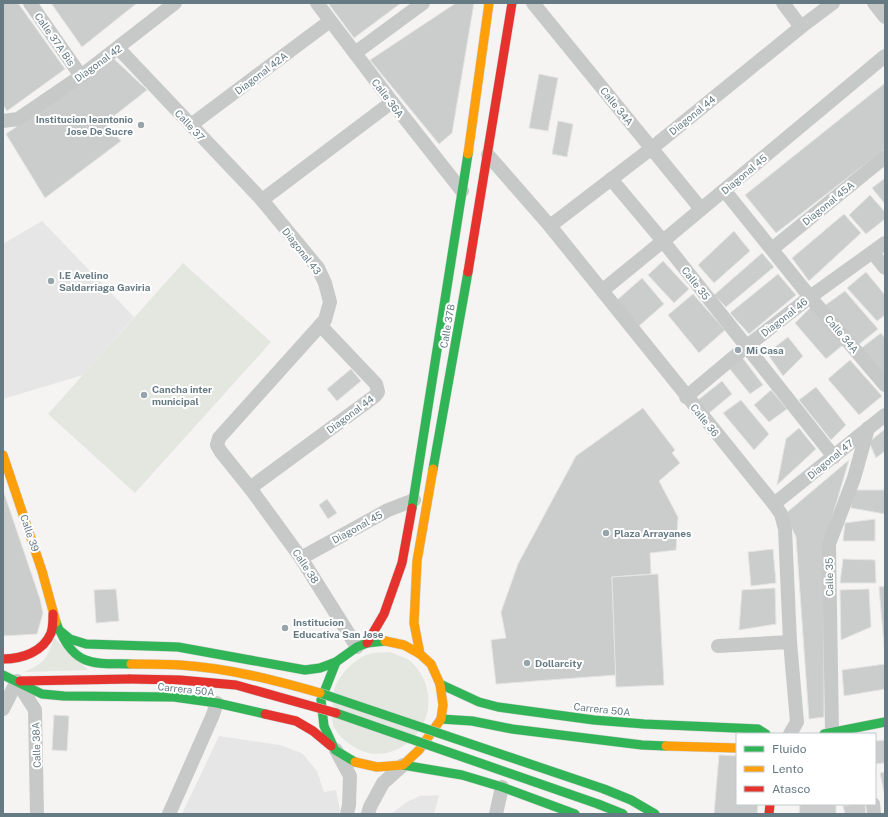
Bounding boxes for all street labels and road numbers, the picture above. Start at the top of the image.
street label: Calle 37A Bis [32,10,78,68]
street label: Diagonal 42 [72,42,124,84]
street label: Diagonal 42A [232,49,290,97]
street label: Calle 36A [369,76,407,120]
street label: Calle 34A [598,84,636,128]
street label: Diagonal 44 [666,93,718,137]
street label: Calle 37 [173,107,207,143]
street label: Diagonal 45 [719,151,769,197]
street label: Diagonal 45A [800,178,856,228]
street label: Diagonal 43 [280,225,324,277]
street label: Calle 35 [679,264,713,302]
street label: Diagonal 46 [758,295,810,339]
street label: Calle 37B [437,303,457,349]
street label: Calle 34A [823,313,861,355]
street label: Diagonal 44 [324,392,376,436]
street label: Calle 36 [688,401,722,439]
street label: Diagonal 47 [805,437,855,481]
street label: Diagonal 45 [330,508,384,546]
street label: Calle 39 [18,513,42,553]
street label: Calle 38 [290,546,322,586]
street label: Calle 35 [823,558,835,596]
street label: Carrera 50A [157,680,215,698]
street label: Carrera 50A [573,700,631,718]
street label: Calle 38A [29,722,43,768]

